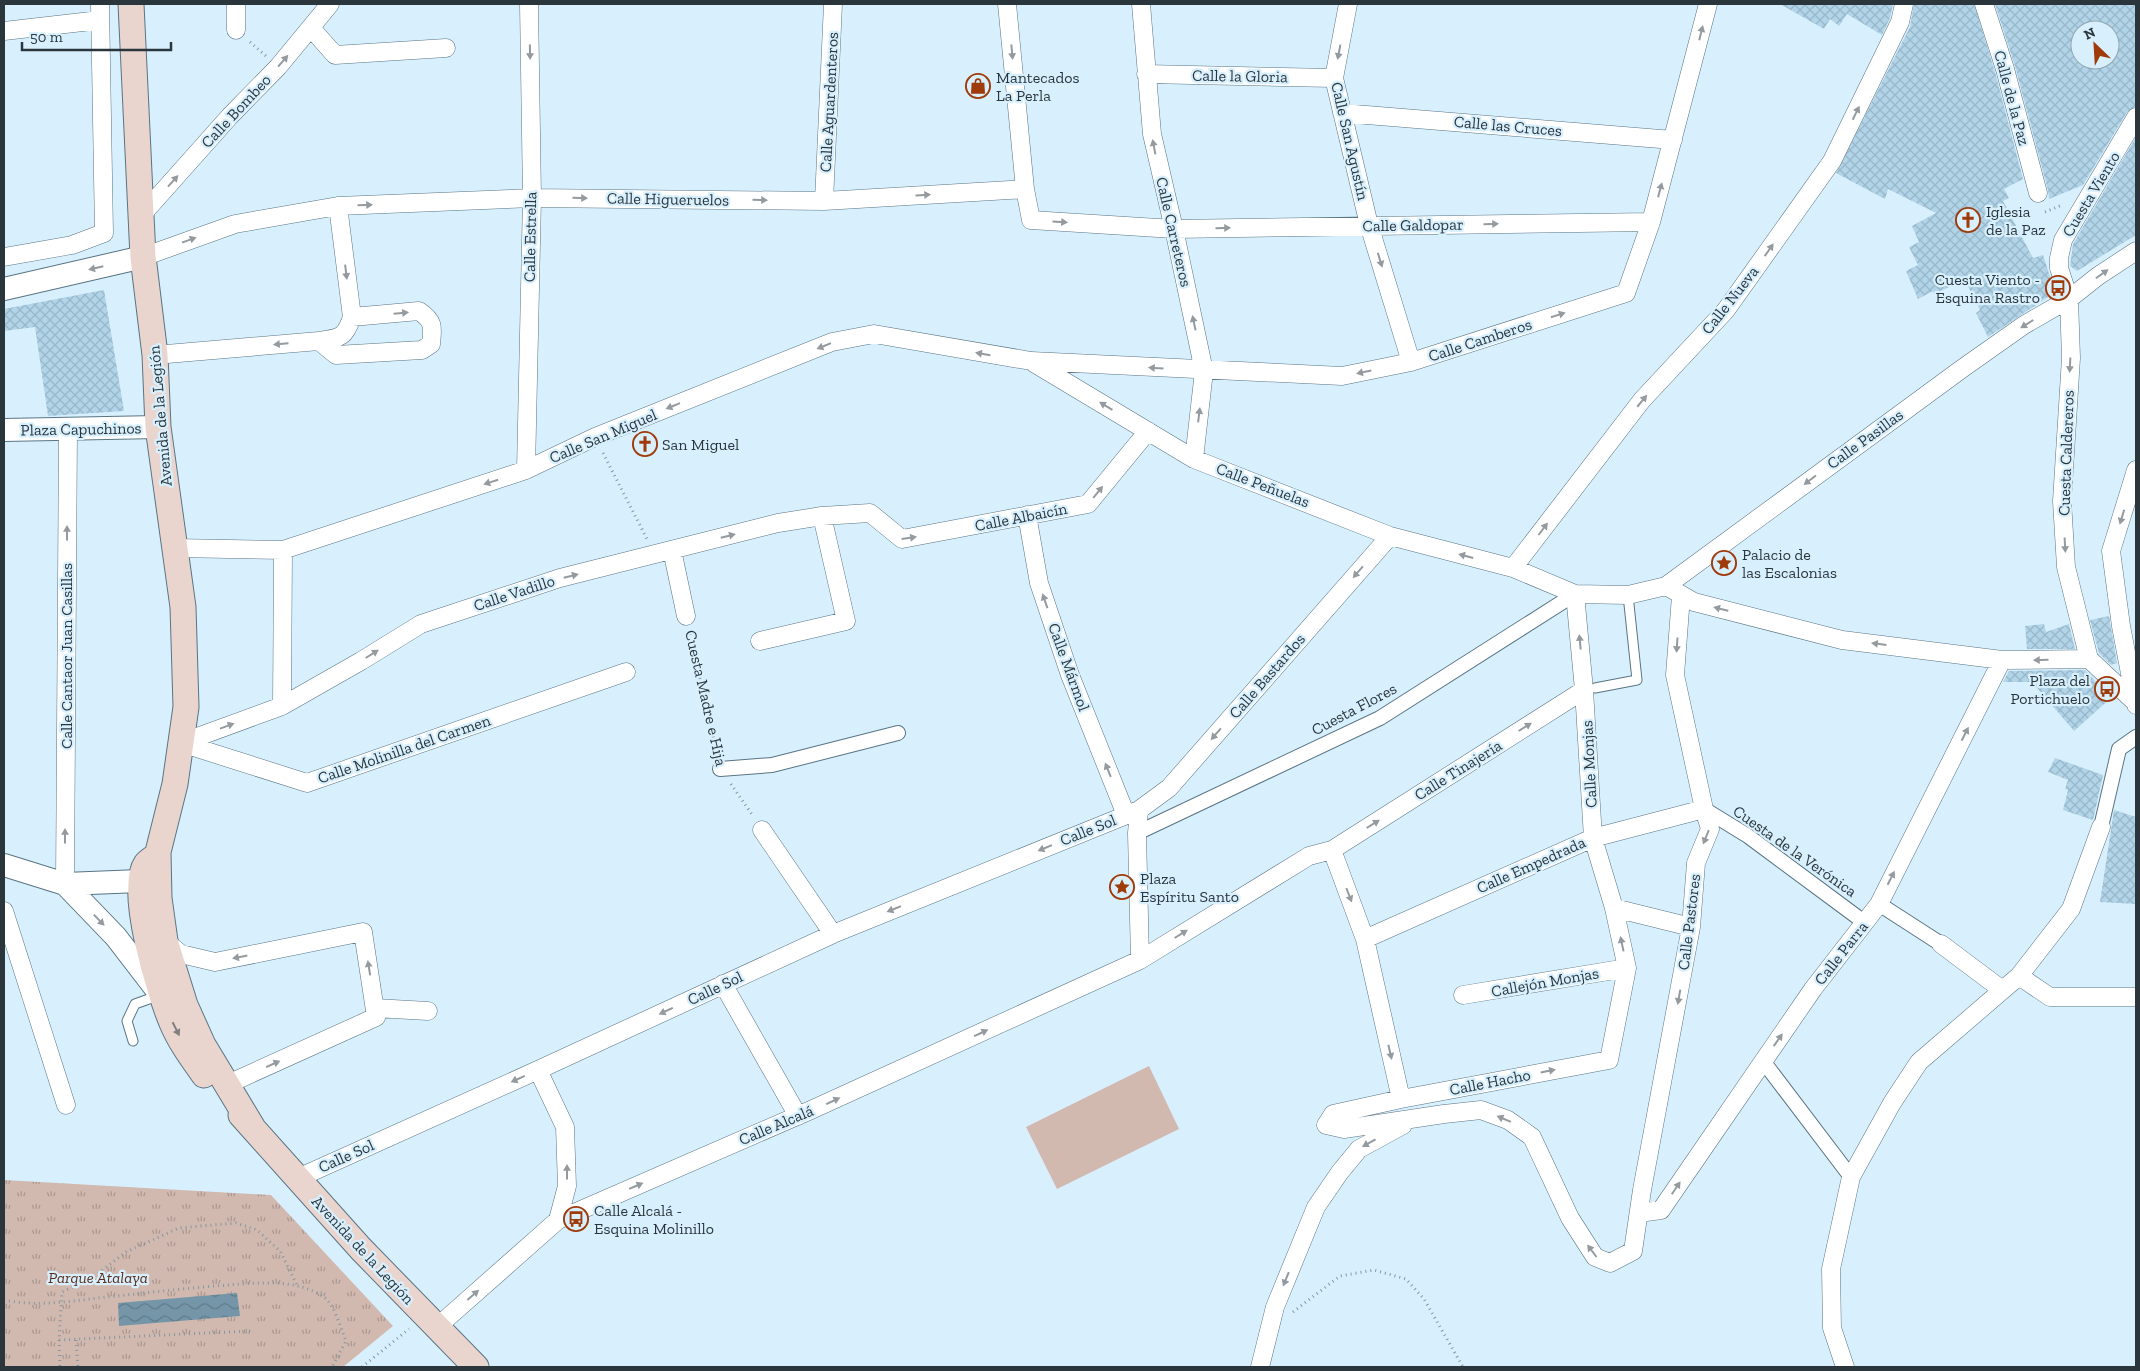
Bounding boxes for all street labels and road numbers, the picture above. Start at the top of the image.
street label: Calle Aguardenteros [816,31,842,173]
street label: Calle de la Paz [1990,48,2034,148]
street label: Calle la Gloria [1192,66,1288,86]
street label: Calle Bombeo [197,70,275,152]
street label: Calle San Agustín [1327,80,1373,203]
street label: Calle las Cruces [1453,112,1563,140]
street label: Cuesta Viento [2058,148,2124,240]
street label: Calle Carreteros [1152,175,1196,289]
street label: Calle Higueruelos [607,188,729,210]
street label: Calle Estrella [520,191,540,282]
street label: Calle Galdopar [1362,215,1464,235]
street label: Calle Nueva [1697,262,1763,338]
street label: Calle Camberos [1426,314,1534,366]
street label: Avenida de la Legión [144,344,176,487]
street label: Cuesta Caldereros [2054,390,2078,516]
street label: Calle San Miguel [546,405,660,467]
street label: Calle Pasillas [1823,405,1907,473]
street label: Plaza Capuchinos [20,418,142,440]
street label: Calle Peñuelas [1213,458,1313,512]
street label: Calle Albaicín [973,499,1070,535]
street label: Calle Cantaor Juan Casillas [57,563,76,749]
street label: Calle Vadillo [471,571,557,615]
street label: Calle Mármol [1044,620,1094,714]
street label: Cuesta Madre e Hija [681,628,731,768]
street label: Calle Bastardos [1225,630,1309,722]
street label: Cuesta Flores [1308,679,1400,739]
street label: Calle Molinilla del Carmen [315,710,494,788]
street label: Calle Monjas [1577,720,1601,808]
street label: Calle Tinajería [1411,736,1505,804]
street label: Cuesta de la Verónica [1729,801,1861,901]
street label: Calle Sol [1057,810,1119,850]
street label: Calle Empedrada [1474,832,1589,897]
street label: Calle Pastores [1674,873,1704,971]
street label: Calle Parra [1810,917,1872,989]
street label: Callejón Monjas [1490,963,1600,1001]
street label: Calle Sol [684,967,746,1009]
street label: Calle Hacho [1448,1065,1532,1099]
street label: Calle Alcalá [736,1101,816,1149]
street label: Calle Sol [315,1135,377,1177]
street label: Avenida de la Legión [308,1192,419,1309]

